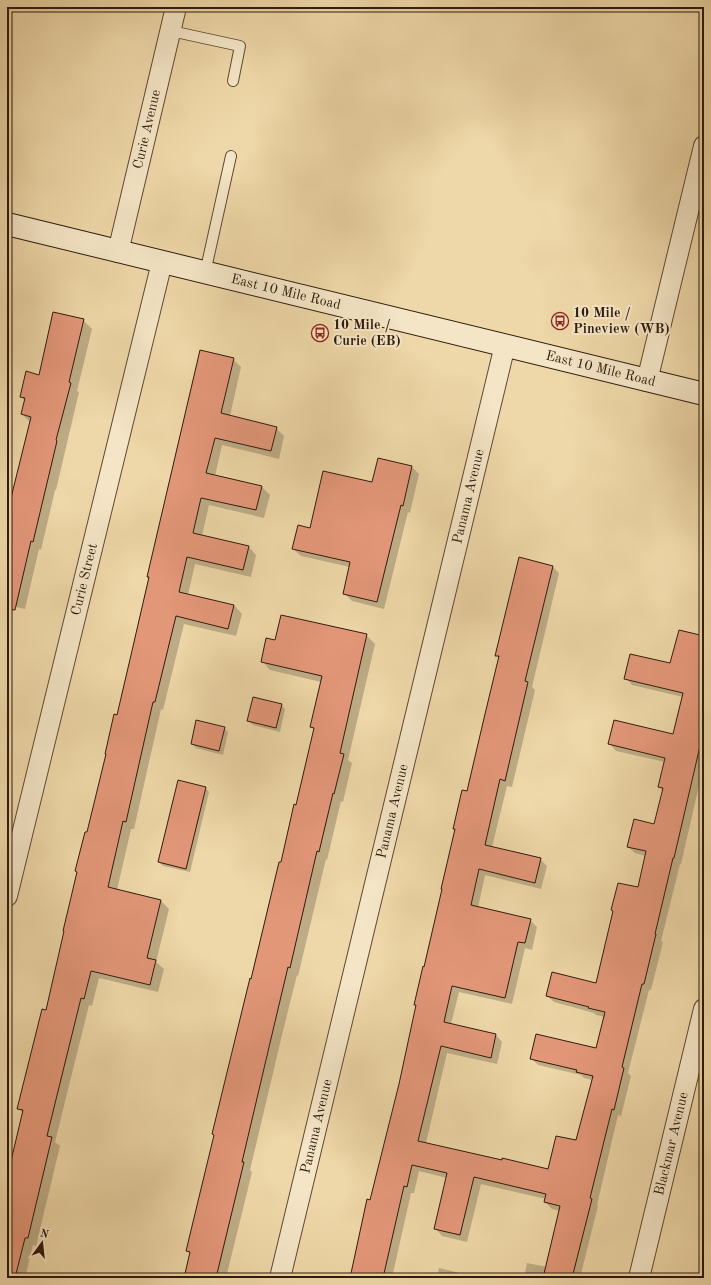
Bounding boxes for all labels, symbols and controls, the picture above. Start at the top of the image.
street label: Curie Avenue [131,88,163,171]
street label: East 10 Mile Road [229,272,342,312]
place label: 10 Mile / Pineview (WB) [573,306,670,336]
bus stop icon: 10 Mile / Pineview (WB) [550,311,570,331]
place label: 10 Mile / Curie (EB) [333,318,401,348]
bus stop icon: 10 Mile / Curie (EB) [310,323,330,343]
street label: East 10 Mile Road [544,349,657,389]
street label: Panama Avenue [450,448,487,545]
street label: Curie Street [69,542,100,617]
street label: Panama Avenue [374,763,411,860]
street label: Panama Avenue [298,1078,335,1175]
street label: Blackmar Avenue [652,1091,691,1197]
north arrow [22,1223,62,1263]
text: N [39,1228,50,1241]

